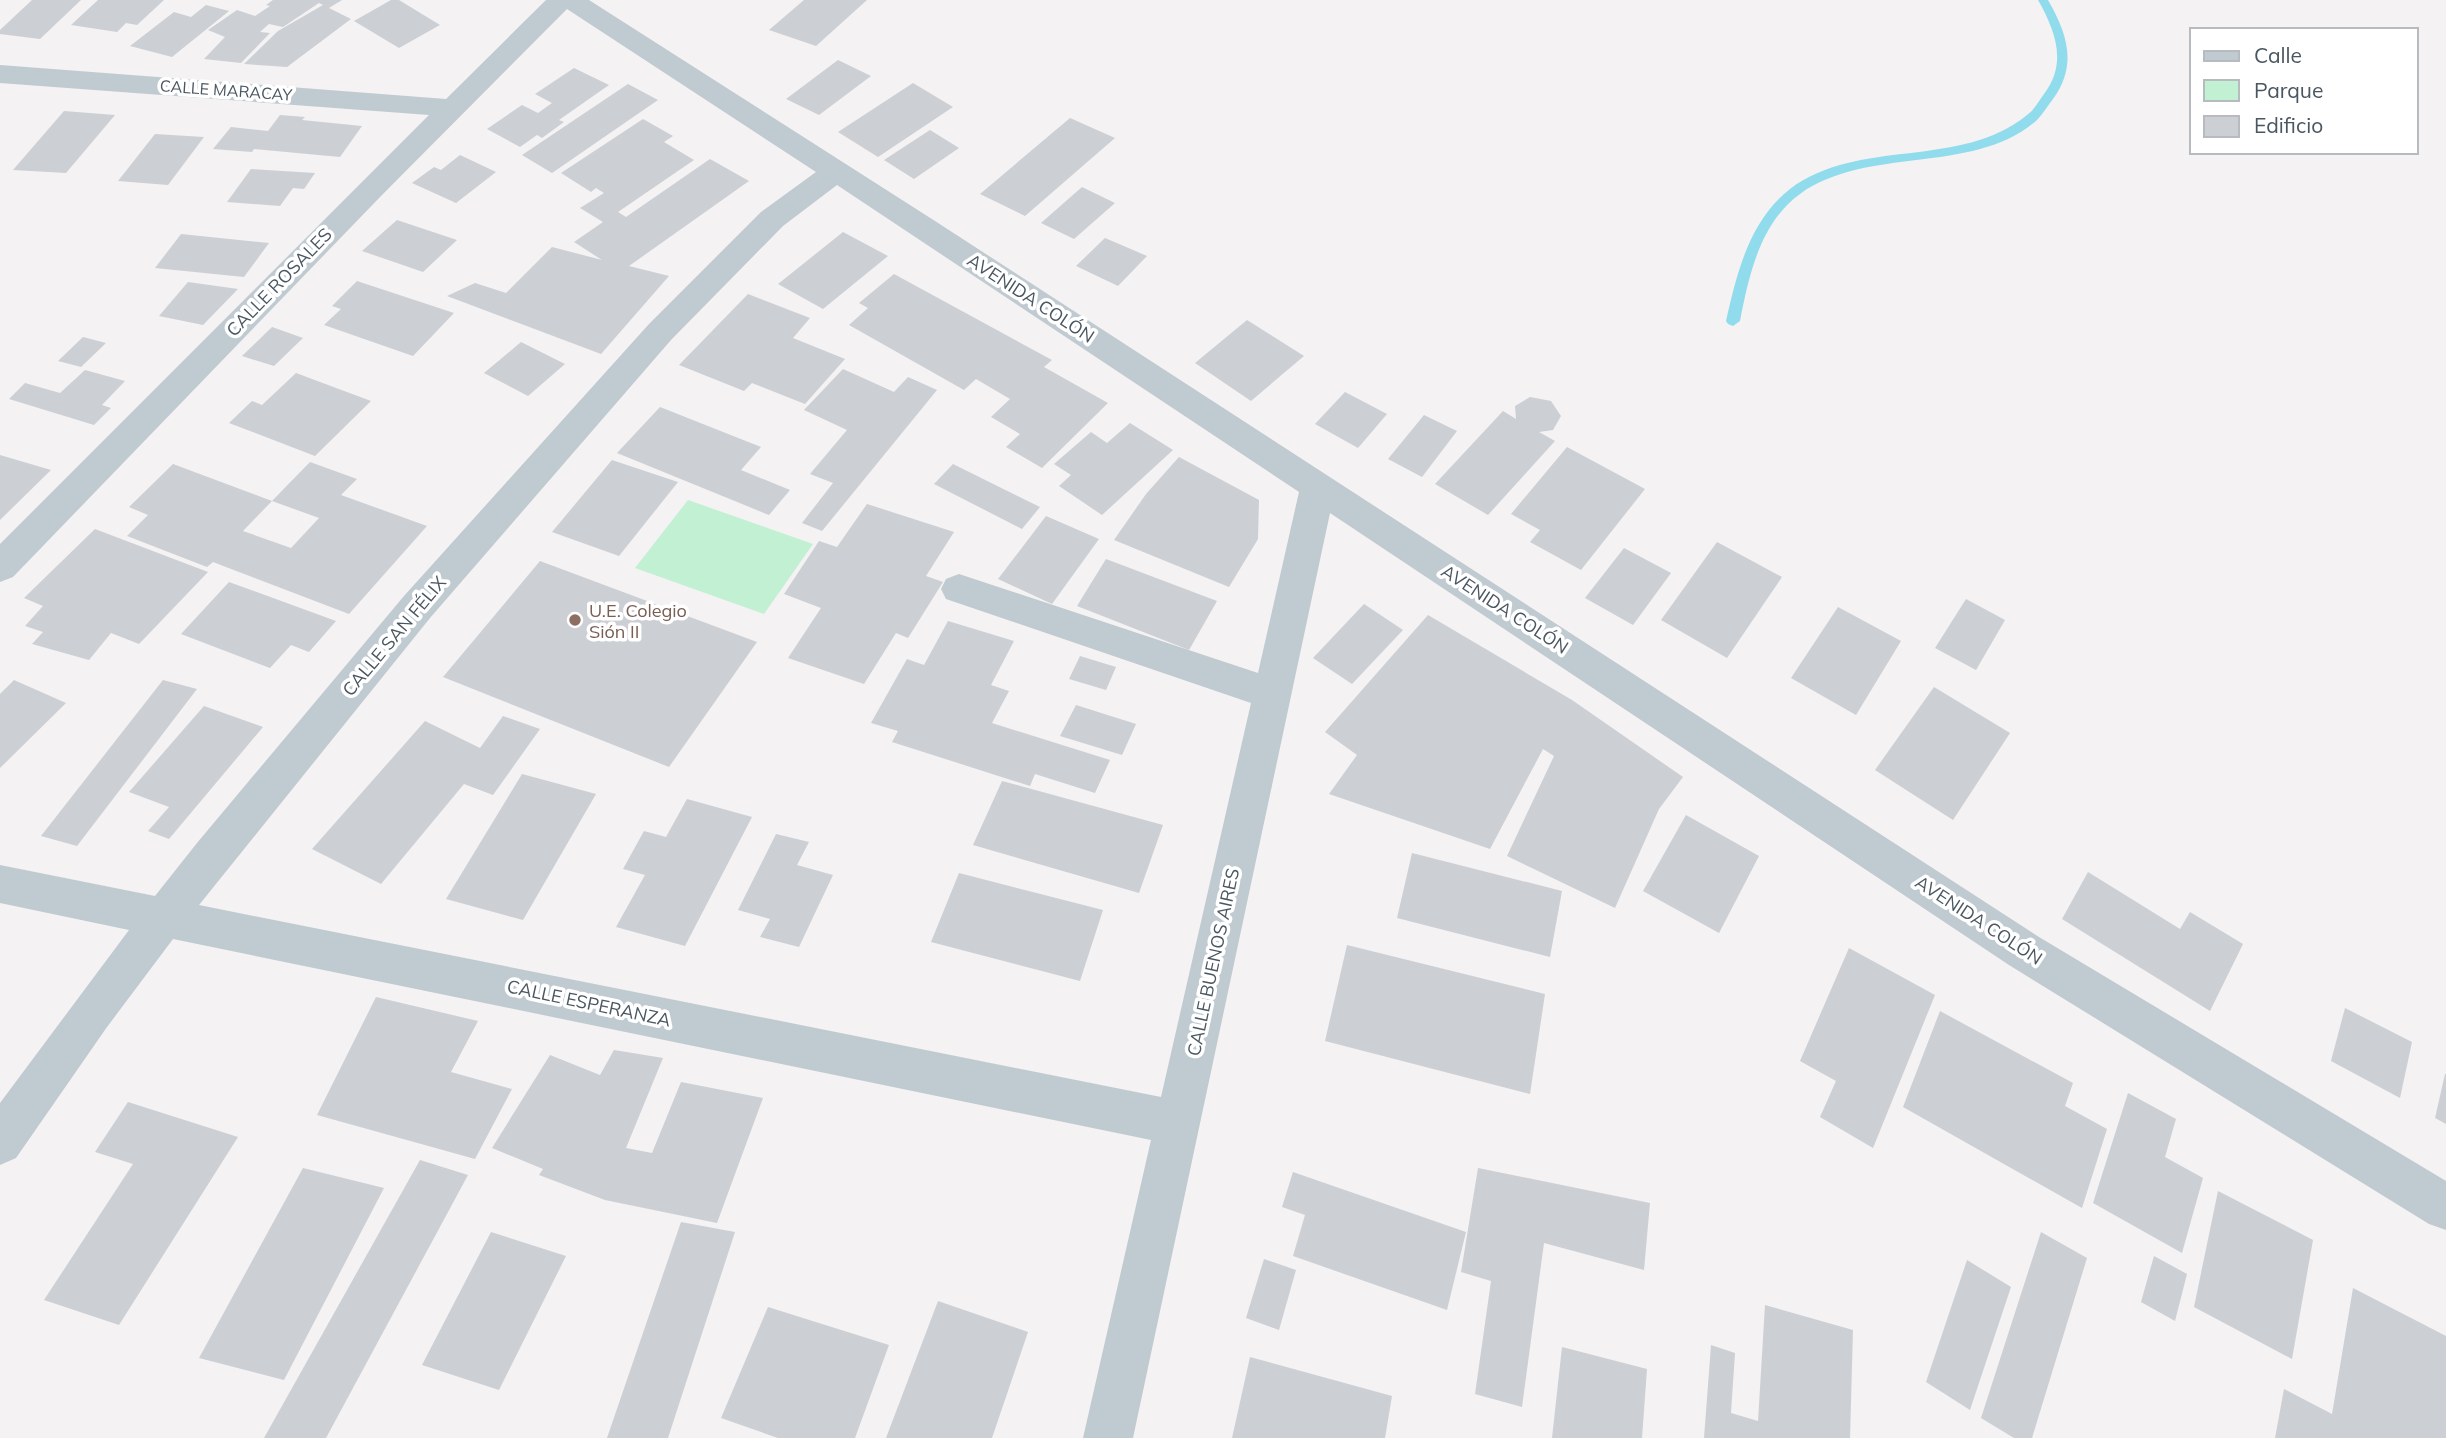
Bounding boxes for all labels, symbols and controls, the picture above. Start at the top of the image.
legend [2190,28,2418,154]
text: Calle [2254,42,2302,68]
street label: CALLE MARACAY [159,75,293,105]
text: Parque [2254,77,2323,103]
text: Edificio [2254,112,2323,138]
street label: CALLE ROSALES [221,223,337,341]
street label: AVENIDA COLÓN [963,248,1099,348]
street label: AVENIDA COLÓN [1437,559,1573,659]
street label: CALLE SAN FÉLIX [337,571,451,701]
place label: U.E. Colegio Sión II [589,599,687,643]
marker: U.E. Colegio Sión II [567,612,583,628]
street label: CALLE BUENOS AIRES [1182,866,1244,1058]
street label: AVENIDA COLÓN [1911,870,2047,970]
street label: CALLE ESPERANZA [505,974,673,1032]

